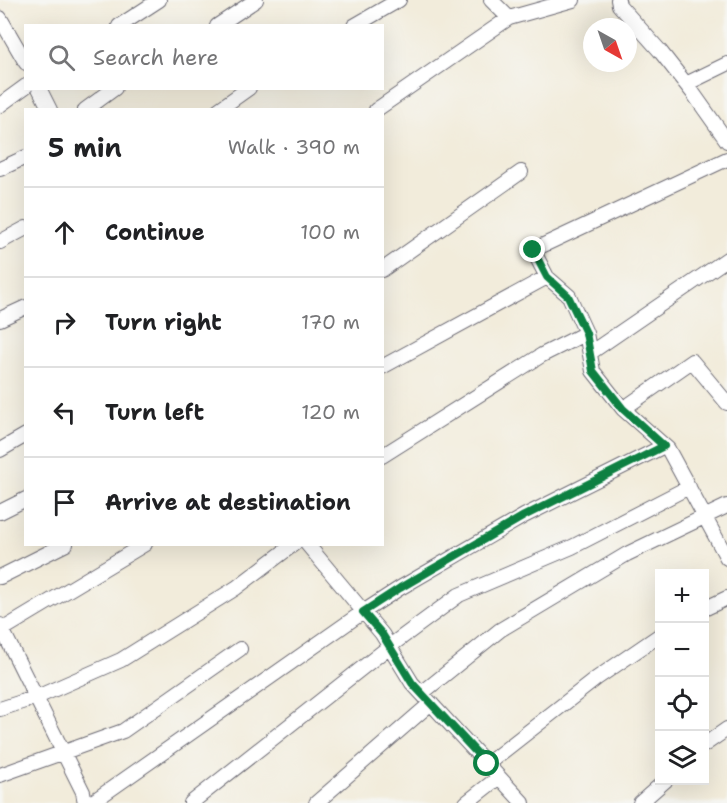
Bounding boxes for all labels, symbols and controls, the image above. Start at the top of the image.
north arrow [583,18,637,72]
search box [24,24,384,90]
icon: search [45,41,78,74]
text: Search here [93,43,219,72]
text: 5 min [48,130,122,165]
text: Walk · 390 m [228,134,360,160]
icon: ahead [48,216,81,249]
text: Continue [105,218,205,247]
text: 100 m [300,219,360,245]
route end [519,236,545,262]
icon: right [48,306,81,339]
text: Turn right [105,308,222,337]
text: 170 m [301,309,360,335]
icon: left [48,396,81,429]
text: Turn left [105,398,204,427]
text: 120 m [301,399,360,425]
icon: arrive [48,486,81,519]
text: Arrive at destination [105,488,351,517]
map controls [655,569,709,785]
button: + [655,569,709,623]
button: − [655,623,709,677]
button: locate [655,677,709,731]
button: layers [655,731,709,785]
route start [473,750,499,776]

